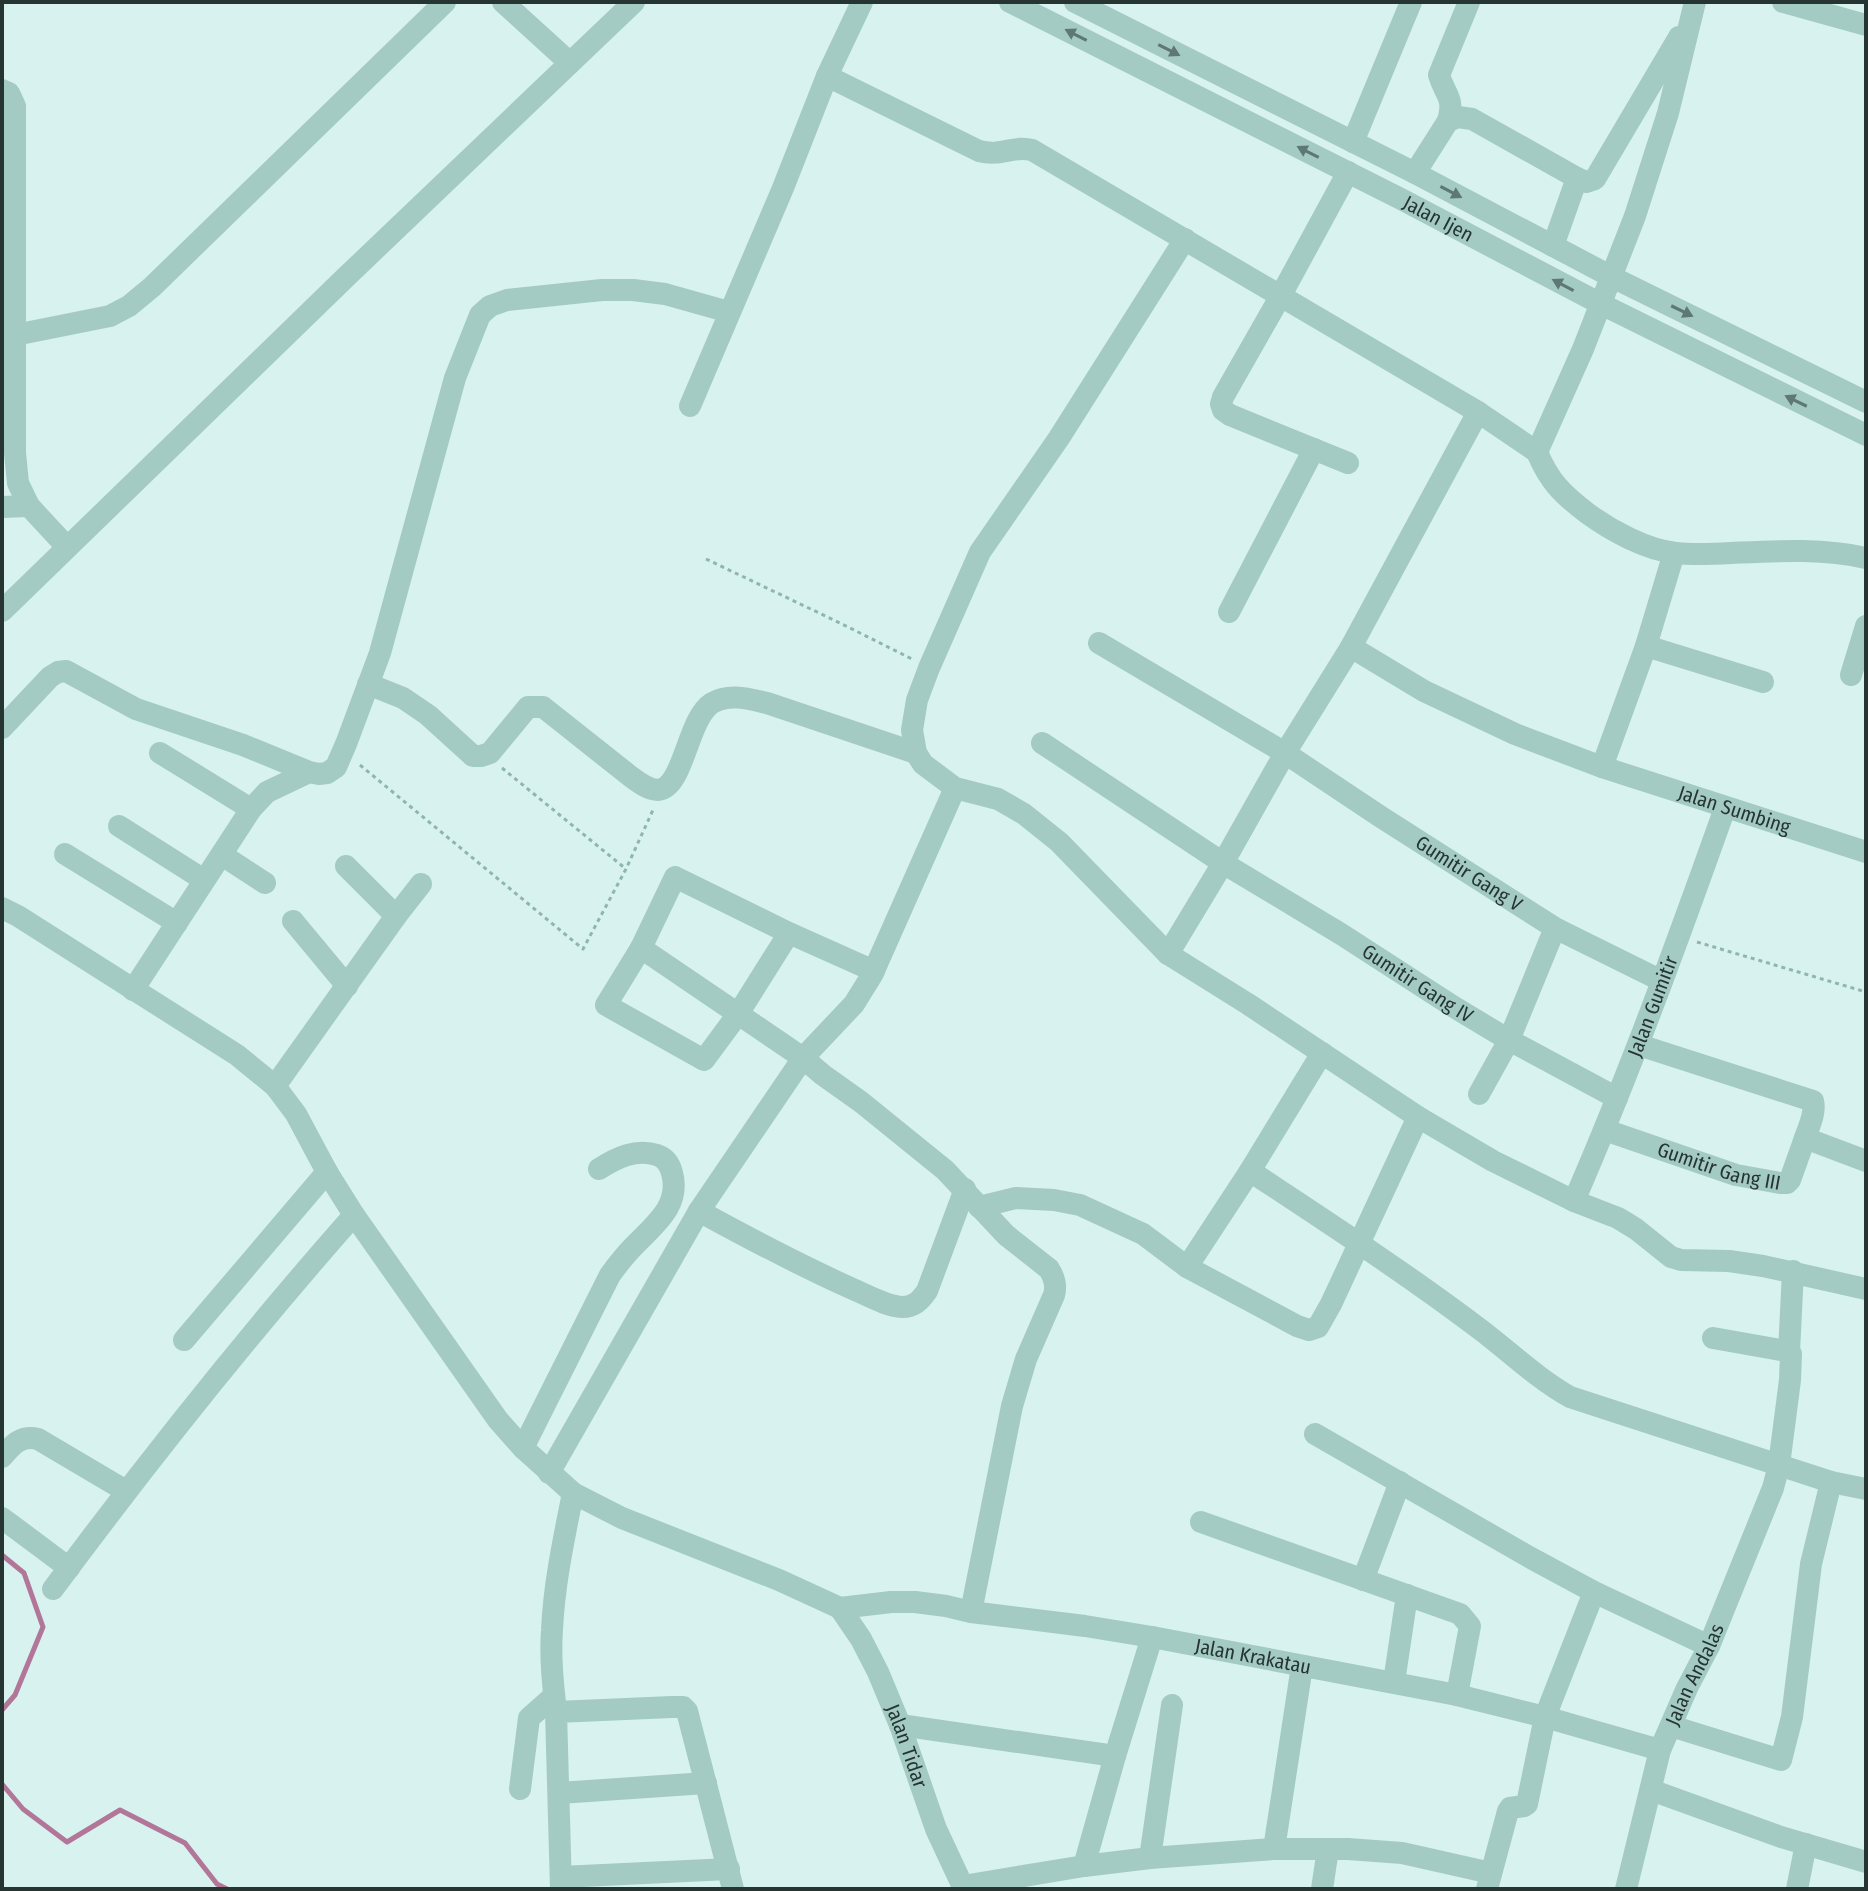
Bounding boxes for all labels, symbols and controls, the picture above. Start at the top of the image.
one-way arrow [1064,28,1087,42]
one-way arrow [1158,43,1181,56]
one-way arrow [1296,145,1319,159]
one-way arrow [1440,186,1463,199]
street label: Jalan Ijen [1399,190,1478,247]
one-way arrow [1552,278,1575,291]
one-way arrow [1671,305,1694,318]
one-way arrow [1784,394,1808,408]
street label: Jalan Sumbing [1675,780,1794,839]
street label: Gumitir Gang V [1411,830,1528,917]
street label: Gumitir Gang IV [1358,939,1478,1028]
street label: Jalan Gumitir [1622,952,1683,1060]
street label: Gumitir Gang III [1654,1137,1783,1195]
street label: Jalan Andalas [1660,1620,1729,1729]
street label: Jalan Krakatau [1193,1633,1313,1679]
street label: Jalan Tidar [881,1701,933,1791]

